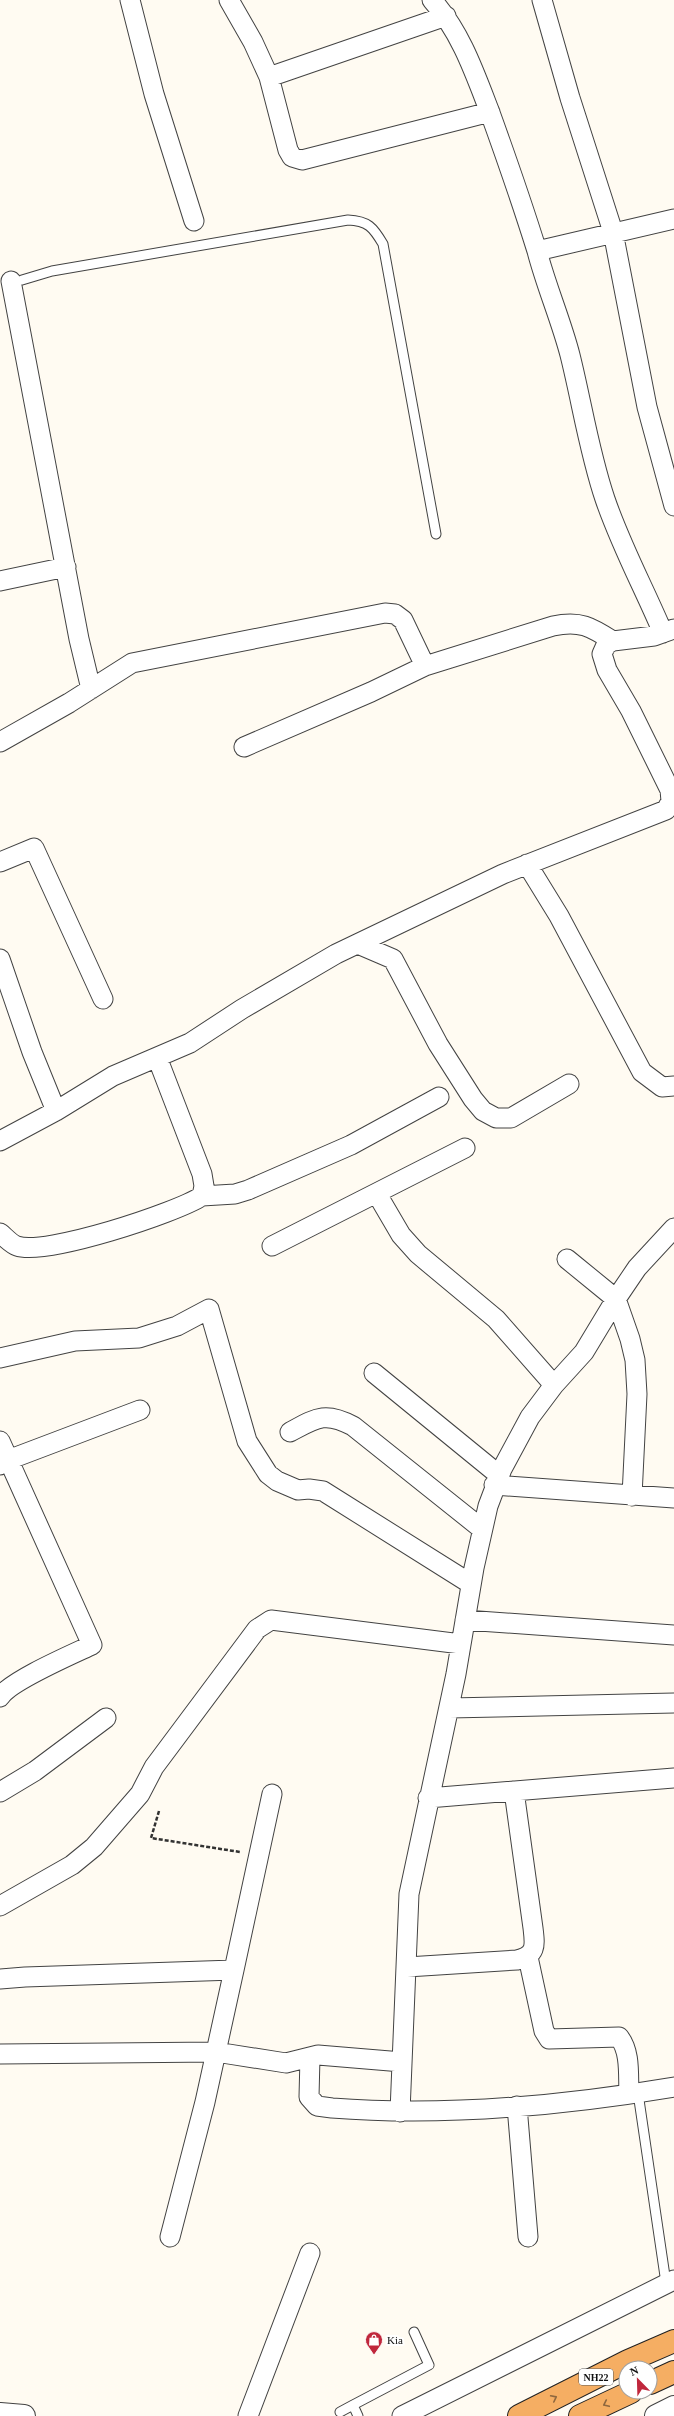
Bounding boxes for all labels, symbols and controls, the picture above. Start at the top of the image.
shop icon: Kia [364,2330,384,2355]
place label: Kia [387,2334,403,2346]
north arrow [618,2360,658,2400]
text: N [628,2364,640,2378]
road number: NH22 [579,2369,613,2385]
one-way arrow [550,2396,557,2403]
one-way arrow [602,2399,610,2407]

